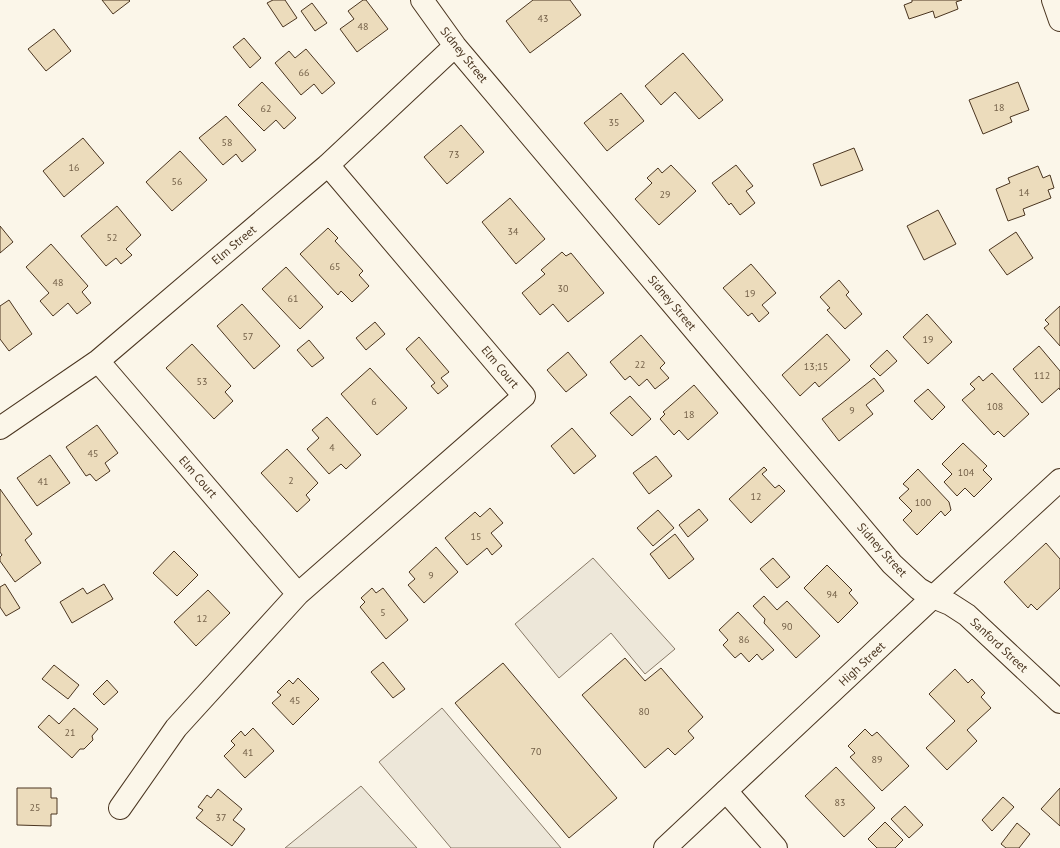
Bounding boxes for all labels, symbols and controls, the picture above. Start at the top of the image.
house number: 43 [538,12,548,25]
house number: 48 [358,20,368,33]
street label: Sidney Street [437,24,491,86]
house number: 66 [299,66,309,79]
house number: 18 [994,101,1004,114]
house number: 62 [261,102,271,115]
house number: 35 [609,116,619,129]
house number: 58 [222,136,232,149]
house number: 73 [449,148,459,161]
house number: 16 [69,161,79,174]
house number: 56 [172,175,182,188]
house number: 14 [1019,186,1030,199]
house number: 29 [660,188,670,201]
street label: Elm Street [208,222,259,268]
house number: 34 [508,225,519,238]
house number: 52 [107,231,117,244]
house number: 65 [330,260,340,273]
street label: Sidney Street [645,272,700,333]
house number: 48 [53,276,63,289]
house number: 30 [558,282,569,295]
house number: 19 [745,287,755,300]
house number: 61 [288,292,298,305]
house number: 57 [243,330,253,343]
house number: 19 [923,333,933,346]
street label: Elm Court [478,342,522,391]
house number: 22 [635,358,645,371]
house number: 13;15 [804,360,828,373]
house number: 112 [1034,369,1050,382]
house number: 53 [197,375,207,388]
house number: 6 [371,395,377,408]
house number: 108 [987,400,1003,413]
house number: 9 [849,404,855,417]
house number: 18 [684,408,694,421]
house number: 4 [329,441,335,454]
house number: 45 [88,447,98,460]
street label: Elm Court [176,453,221,501]
house number: 104 [958,466,975,479]
house number: 2 [288,474,294,487]
house number: 41 [38,475,48,488]
house number: 12 [751,490,761,503]
house number: 100 [915,496,932,509]
street label: Sidney Street [854,520,911,580]
house number: 15 [471,530,481,543]
house number: 9 [428,569,434,582]
house number: 94 [827,588,838,601]
house number: 5 [380,606,386,619]
house number: 12 [197,612,207,625]
street label: Sanford Street [967,614,1031,675]
house number: 90 [782,620,793,633]
house number: 86 [739,633,749,646]
street label: High Street [835,638,888,689]
house number: 45 [290,694,300,707]
house number: 80 [639,705,650,718]
house number: 21 [65,726,75,739]
house number: 70 [531,745,542,758]
house number: 41 [243,746,253,759]
house number: 89 [872,753,882,766]
house number: 83 [835,796,845,809]
house number: 25 [30,801,40,814]
house number: 37 [216,811,226,824]

